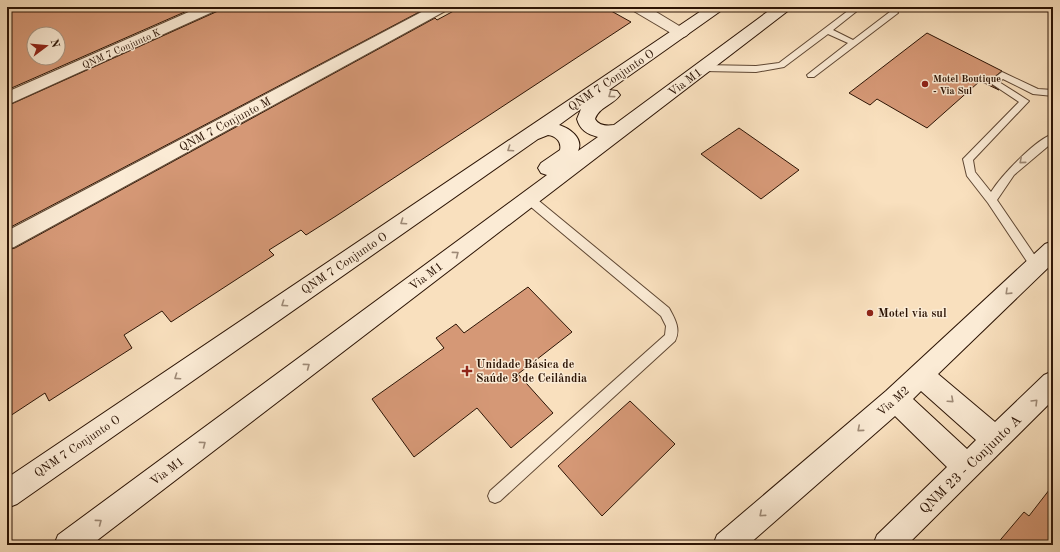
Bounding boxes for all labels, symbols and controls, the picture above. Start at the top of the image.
north arrow [26,26,66,66]
street label: QNM 7 Conjunto K [81,27,162,71]
text: N [48,38,61,50]
street label: QNM 7 Conjunto O [567,48,657,114]
street label: Via M1 [667,66,704,99]
place label: Motel Boutique - Via Sul [933,74,1001,96]
marker: Motel Boutique - Via Sul [920,79,930,89]
one-way arrow [608,90,615,97]
street label: QNM 7 Conjunto M [178,96,273,154]
one-way arrow [507,144,514,152]
one-way arrow [1020,156,1027,163]
one-way arrow [400,218,407,225]
street label: QNM 7 Conjunto O [300,231,390,297]
one-way arrow [451,252,458,259]
street label: Via M1 [408,260,445,293]
one-way arrow [1005,288,1013,295]
one-way arrow [281,299,288,307]
marker: Motel via sul [865,308,875,318]
place label: Motel via sul [878,308,947,320]
place label: Unidade Básica de Saúde 3 de Ceilândia [476,359,587,385]
one-way arrow [303,363,310,370]
marker: Unidade Básica de Saúde 3 de Ceilândia [461,365,473,377]
one-way arrow [174,372,181,380]
street label: Via M2 [875,385,912,419]
one-way arrow [946,396,953,403]
one-way arrow [1030,399,1038,407]
street label: QNM 23 - Conjunto A [917,412,1024,517]
street label: QNM 7 Conjunto O [33,414,123,480]
one-way arrow [857,424,865,432]
one-way arrow [199,441,206,448]
street label: Via M1 [149,455,186,488]
one-way arrow [759,509,766,516]
one-way arrow [95,519,102,526]

